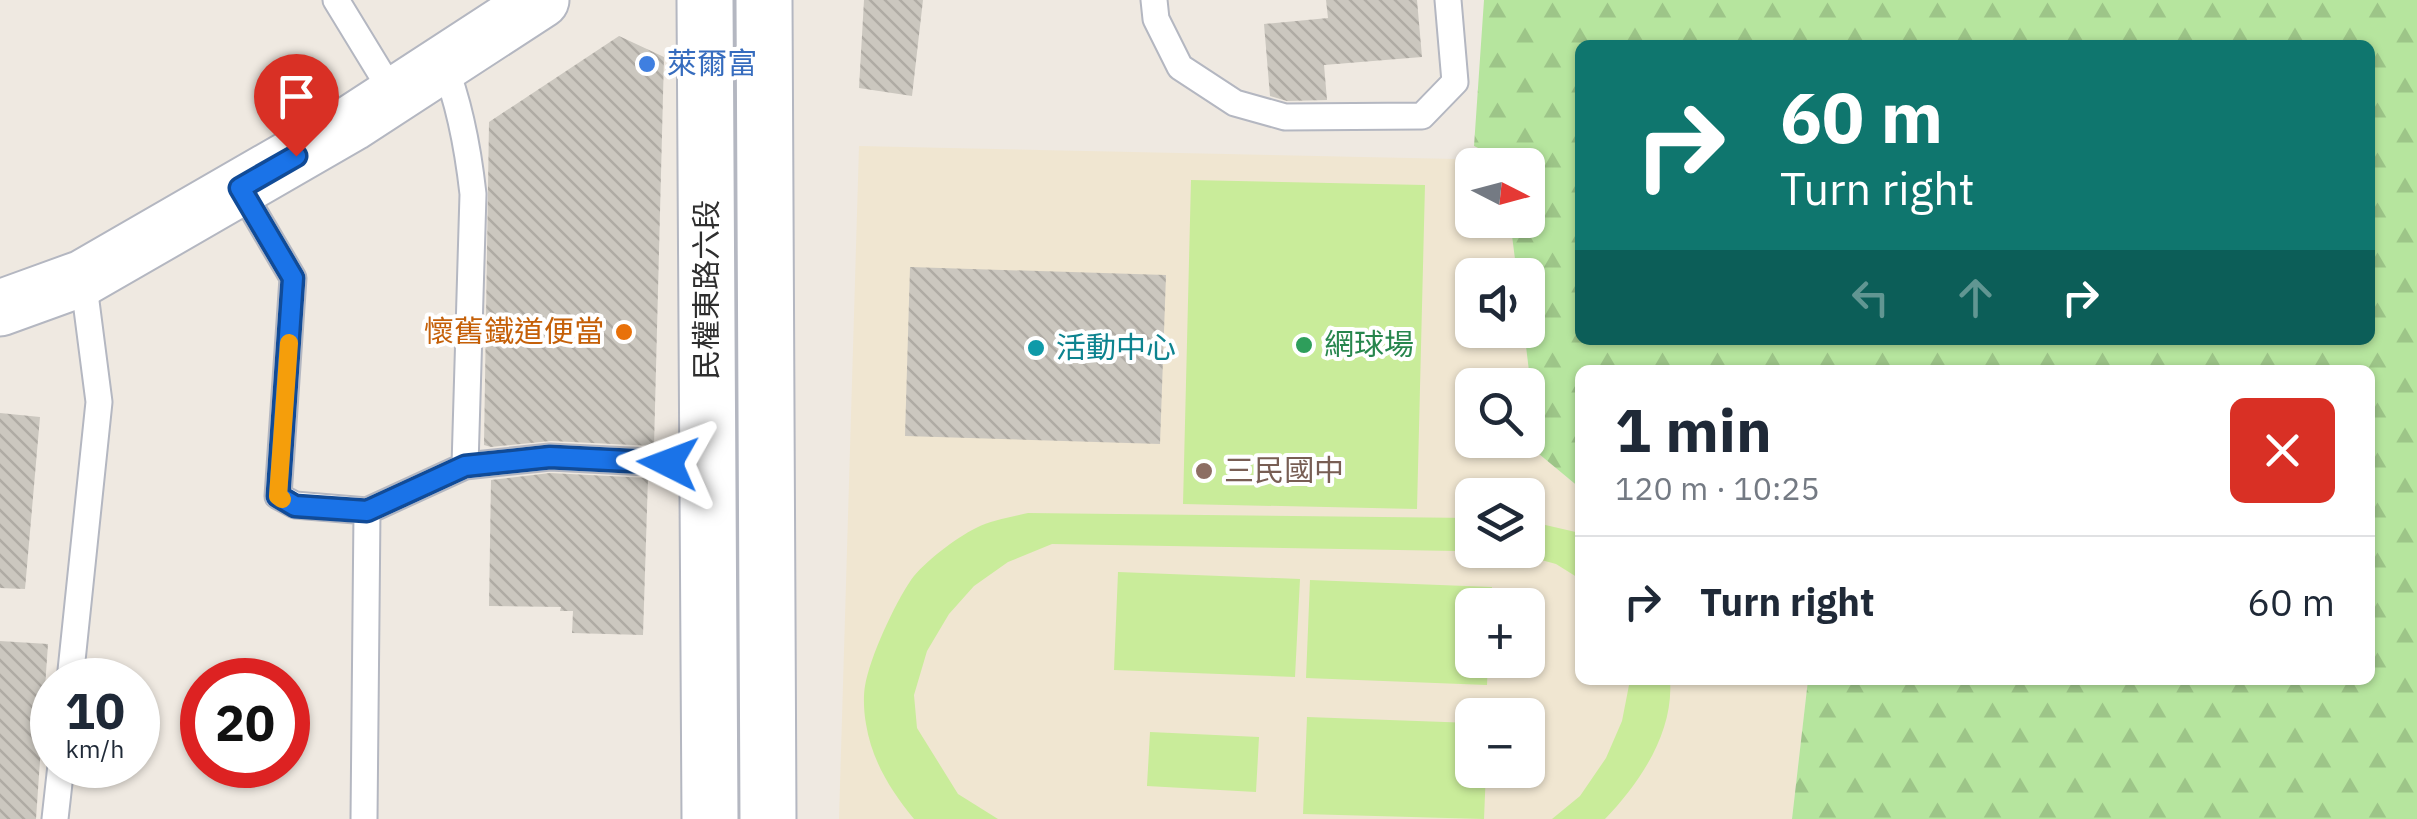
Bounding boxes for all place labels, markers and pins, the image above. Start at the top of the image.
place label: 萊爾富 [667,43,757,82]
marker: 萊爾富 [636,53,658,75]
pin [254,54,339,157]
place label: 懷舊鐵道便當 [424,311,604,350]
marker: 懷舊鐵道便當 [613,321,635,343]
place label: 網球場 [1324,324,1414,363]
place label: 活動中心 [1056,327,1176,366]
marker: 網球場 [1293,334,1315,356]
marker: 活動中心 [1025,337,1047,359]
place label: 三民國中 [1224,450,1344,489]
marker: 三民國中 [1193,460,1215,482]

